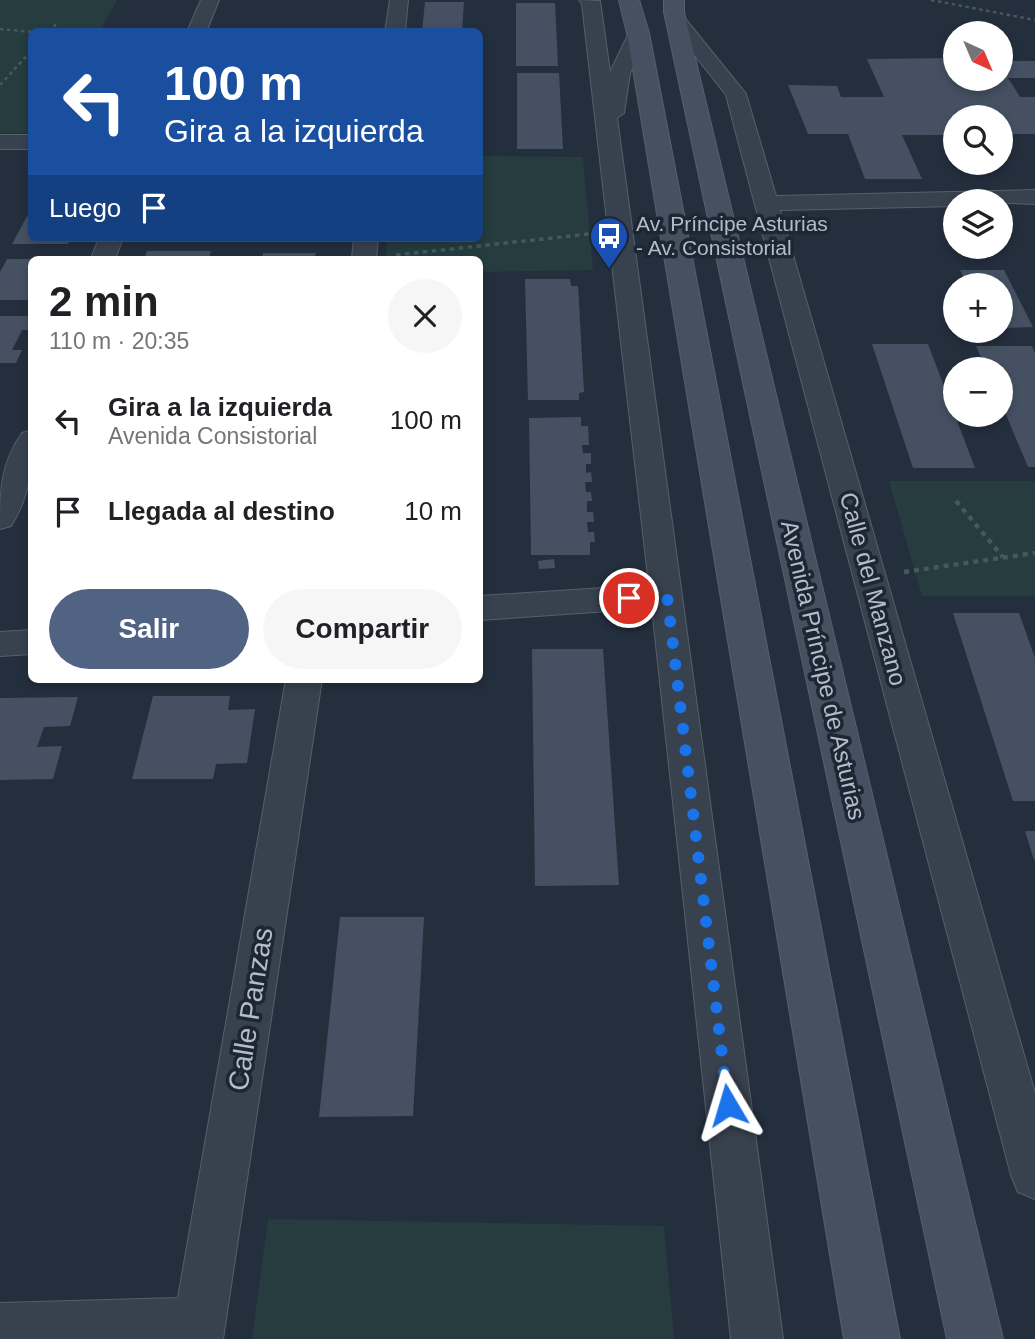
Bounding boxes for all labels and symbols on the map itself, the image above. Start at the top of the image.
north arrow [943,21,1013,91]
place label: Av. Príncipe Asturias - Av. Consistorial [636,212,828,259]
bus stop icon: Av. Príncipe Asturias - Av. Consistorial [588,215,630,270]
street label: Calle del Manzano [835,489,912,688]
street label: Avenida Príncipe de Asturias [776,518,871,822]
pin [599,568,659,628]
street label: Calle Panzas [222,925,279,1093]
position arrow [691,1068,765,1142]

